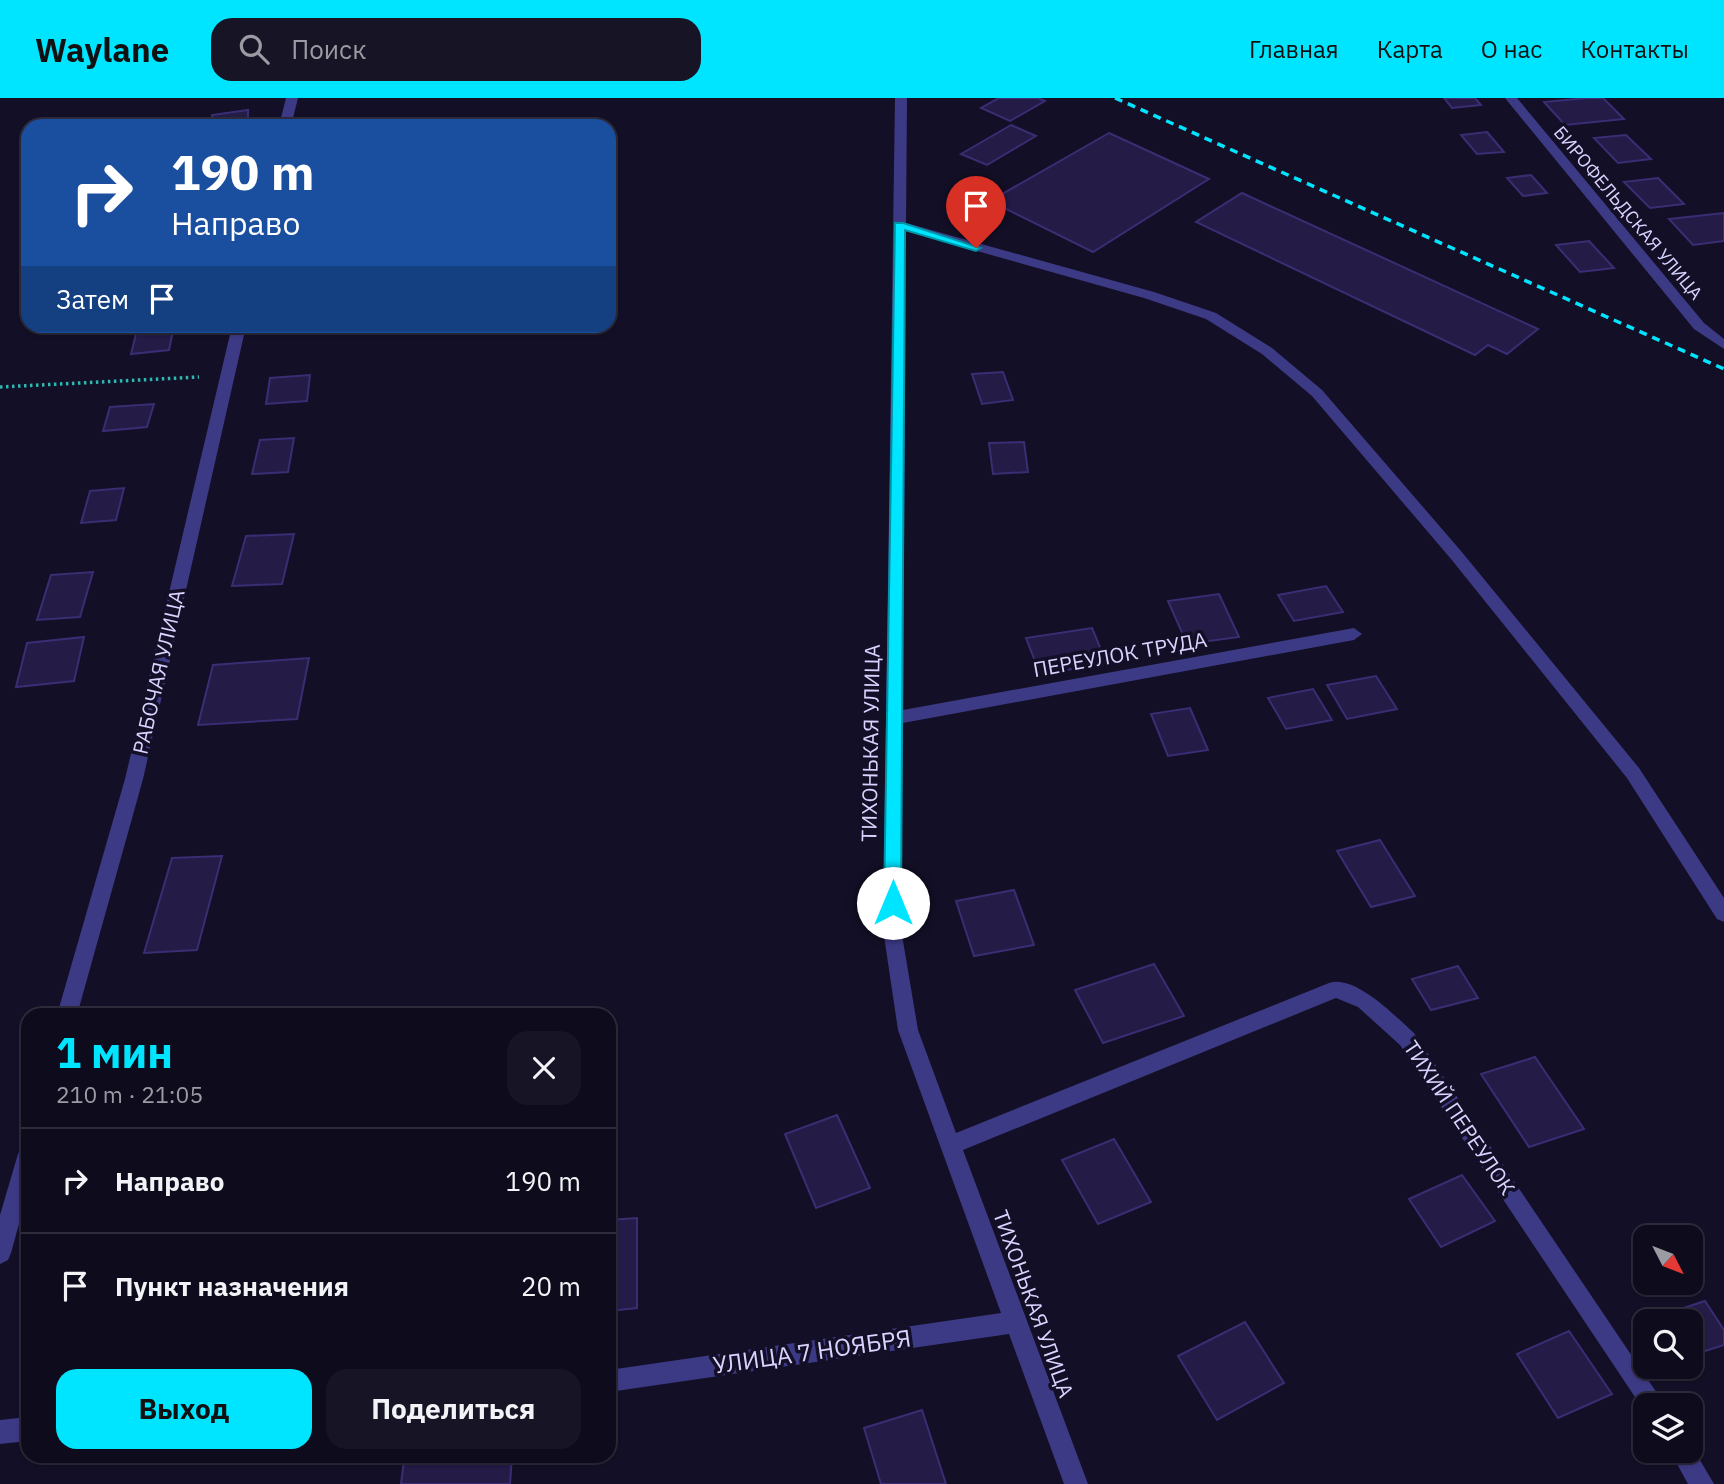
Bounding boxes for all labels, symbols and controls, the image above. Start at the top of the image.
search box [211,18,701,81]
text: Waylane [35,28,169,71]
icon: search [235,30,273,68]
text: Поиск [291,32,366,66]
text: Главная [1249,33,1339,65]
text: Карта [1377,33,1443,65]
text: О нас [1481,33,1542,65]
text: Контакты [1580,33,1689,65]
street label: БИРОФЕЛЬДСКАЯ УЛИЦА [1549,121,1708,305]
text: 190 m [171,140,315,203]
icon: right [56,147,147,238]
pin [946,176,1006,248]
icon: arrive [957,187,995,225]
text: Направо [171,202,300,244]
icon: arrive [143,280,181,318]
text: Затем [56,282,129,316]
street label: РАБОЧАЯ УЛИЦА [125,587,191,757]
street label: ПЕРЕУЛОК ТРУДА [1031,625,1209,683]
street label: ТИХОНЬКАЯ УЛИЦА [854,644,886,842]
position arrow [856,866,930,940]
text: 1 мин [56,1025,173,1080]
button: close [507,1031,581,1105]
street label: ТИХИЙ ПЕРЕУЛОК [1398,1035,1522,1200]
text: 210 m · 21:05 [56,1079,203,1109]
icon: right [56,1162,94,1200]
text: Направо [115,1164,224,1198]
text: 190 m [505,1164,581,1198]
street label: ТИХОНЬКАЯ УЛИЦА [987,1206,1081,1401]
north arrow [1633,1225,1703,1295]
map controls [1633,1225,1703,1463]
icon: arrive [56,1267,94,1305]
text: Пункт назначения [115,1269,349,1303]
text: 20 m [521,1269,581,1303]
button: search [1633,1309,1703,1379]
street label: УЛИЦА 7 НОЯБРЯ [711,1321,913,1381]
button: Выход [56,1369,312,1449]
button: Поделиться [326,1369,581,1449]
button: layers [1633,1393,1703,1463]

